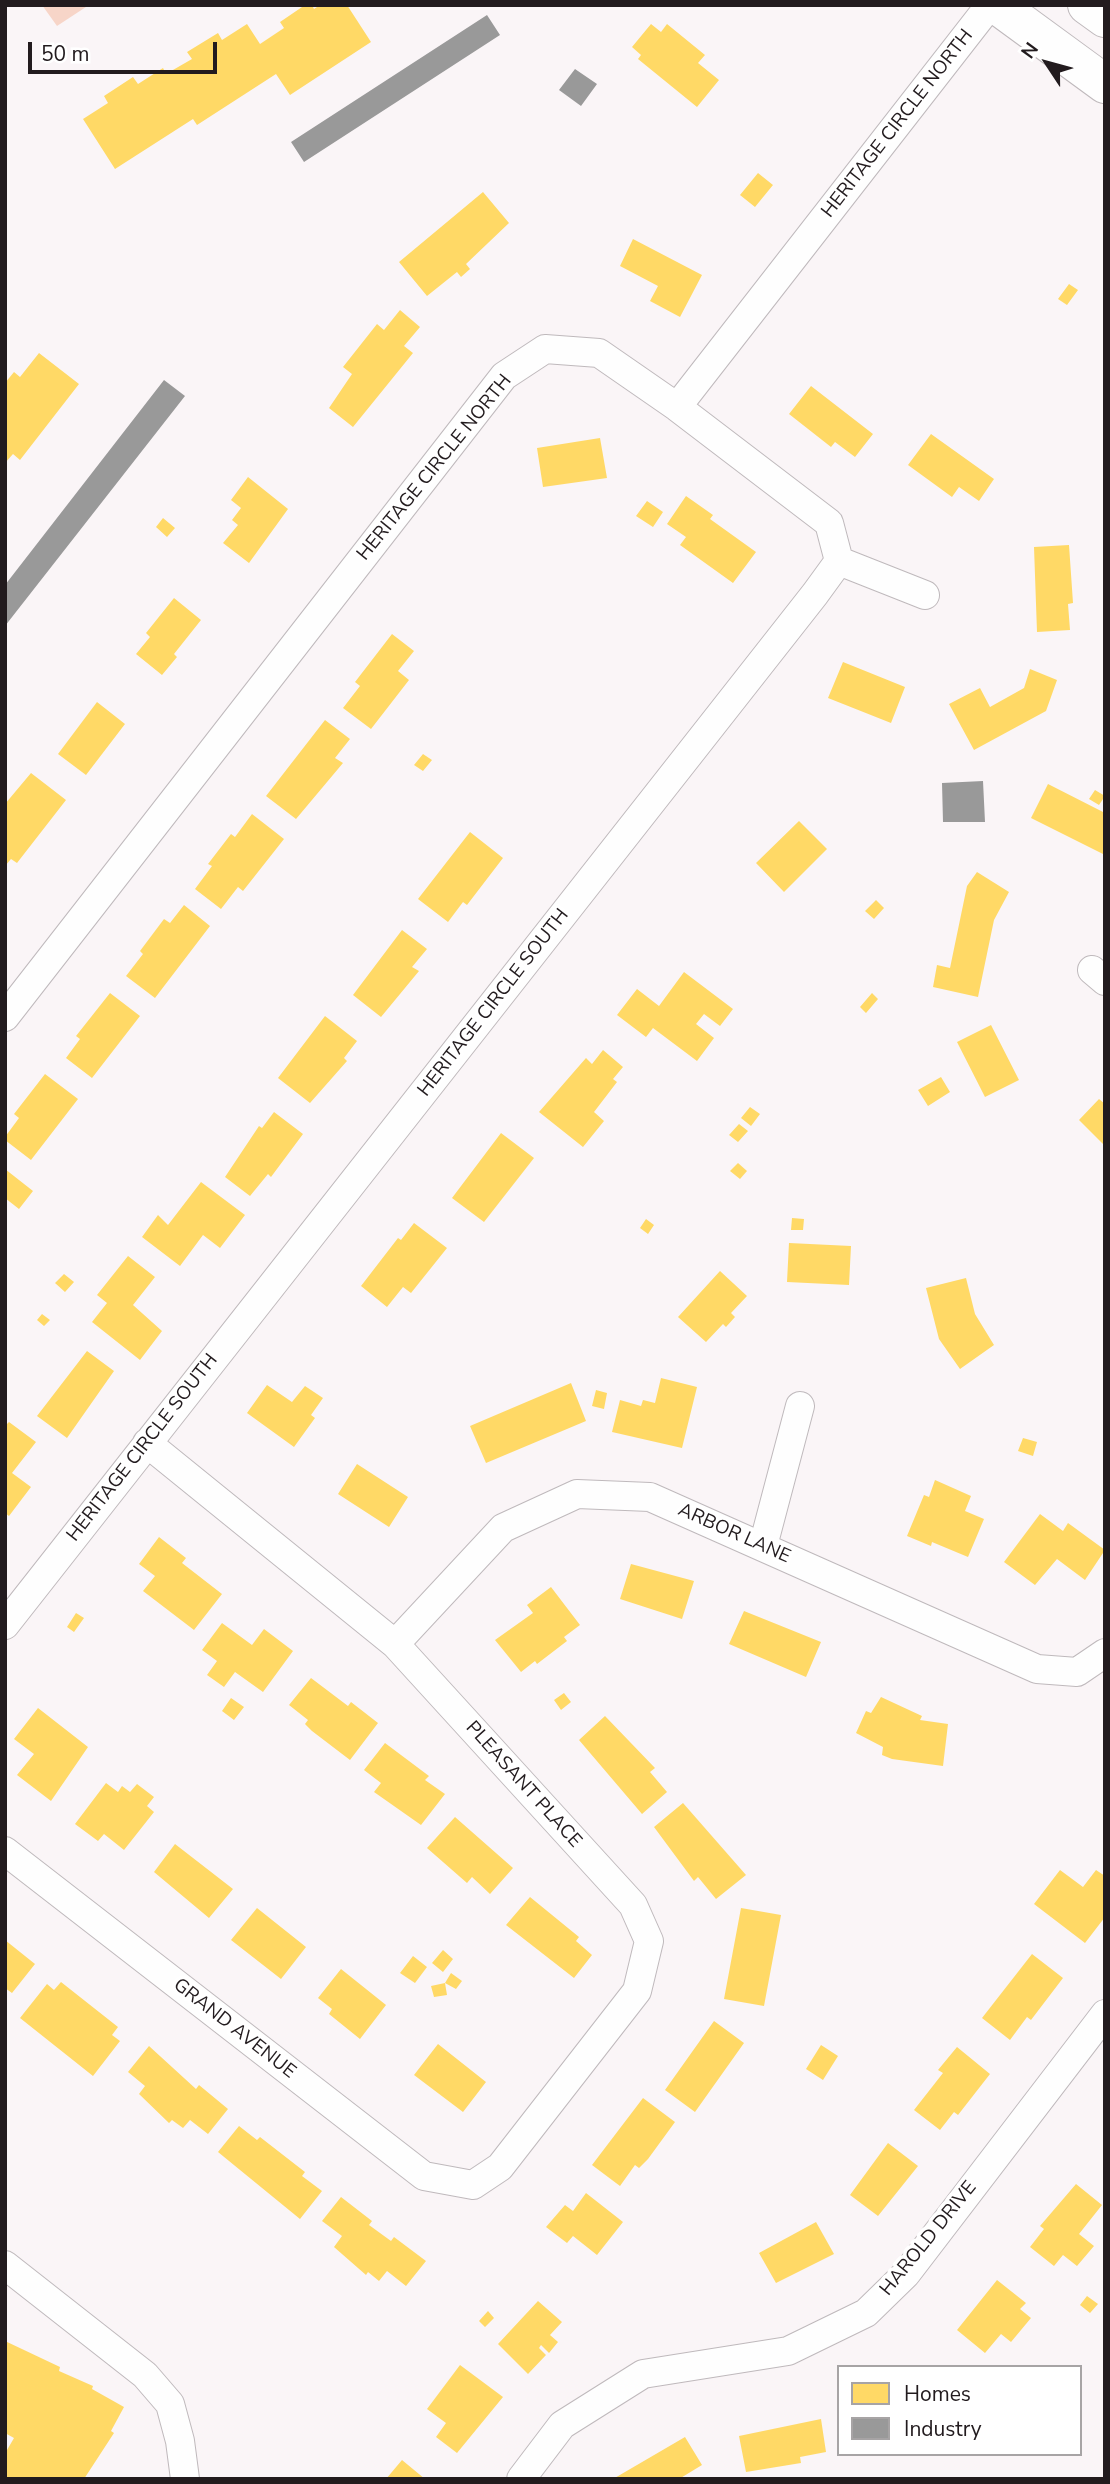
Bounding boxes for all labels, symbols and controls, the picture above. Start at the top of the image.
street label: HERITAGE CIRCLE NORTH [817,25,979,223]
scale bar [32,28,220,72]
north arrow [1012,28,1082,98]
text: N [1015,37,1045,64]
text: 50 m [41,40,90,68]
street label: HERITAGE CIRCLE NORTH [353,370,517,566]
street label: HERITAGE CIRCLE SOUTH [414,905,574,1101]
street label: HERITAGE CIRCLE SOUTH [63,1350,223,1546]
street label: ARBOR LANE [674,1499,794,1569]
street label: PLEASANT PLACE [460,1717,586,1853]
street label: GRAND AVENUE [168,1974,300,2084]
street label: HAROLD DRIVE [876,2177,982,2301]
legend [837,2365,1082,2456]
text: Homes [904,2380,971,2408]
text: Industry [904,2415,982,2443]

